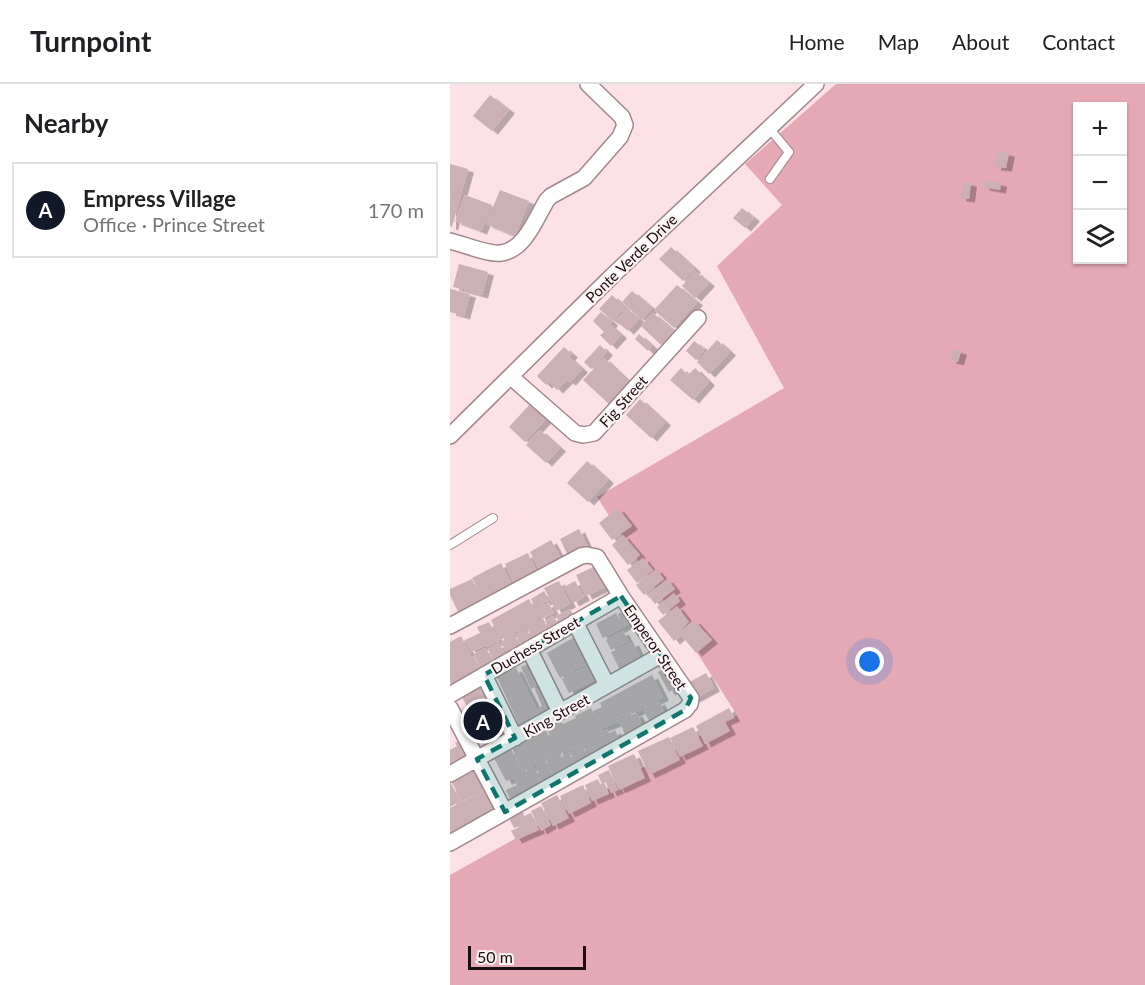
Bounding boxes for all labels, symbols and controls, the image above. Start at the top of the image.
text: Turnpoint [30,24,151,58]
text: Home [789,29,845,54]
text: Map [878,29,919,54]
text: About [952,29,1009,54]
text: Contact [1042,29,1115,54]
map controls [1073,102,1127,264]
button: + [1073,102,1127,156]
text: Nearby [24,107,109,139]
button: − [1073,156,1127,210]
text: Empress Village [83,185,236,212]
text: A [39,198,52,222]
text: 170 m [368,198,424,222]
street label: Ponte Verde Drive [582,210,680,306]
button: layers [1073,210,1127,264]
text: Office · Prince Street [83,212,265,236]
street label: Fig Street [595,371,651,431]
street label: Emperor Street [621,601,692,694]
street label: Duchess Street [487,612,583,678]
your location [855,647,884,676]
street label: King Street [520,689,593,741]
pin: A [464,698,502,744]
scale bar [468,943,586,970]
text: 50 m [477,947,513,966]

